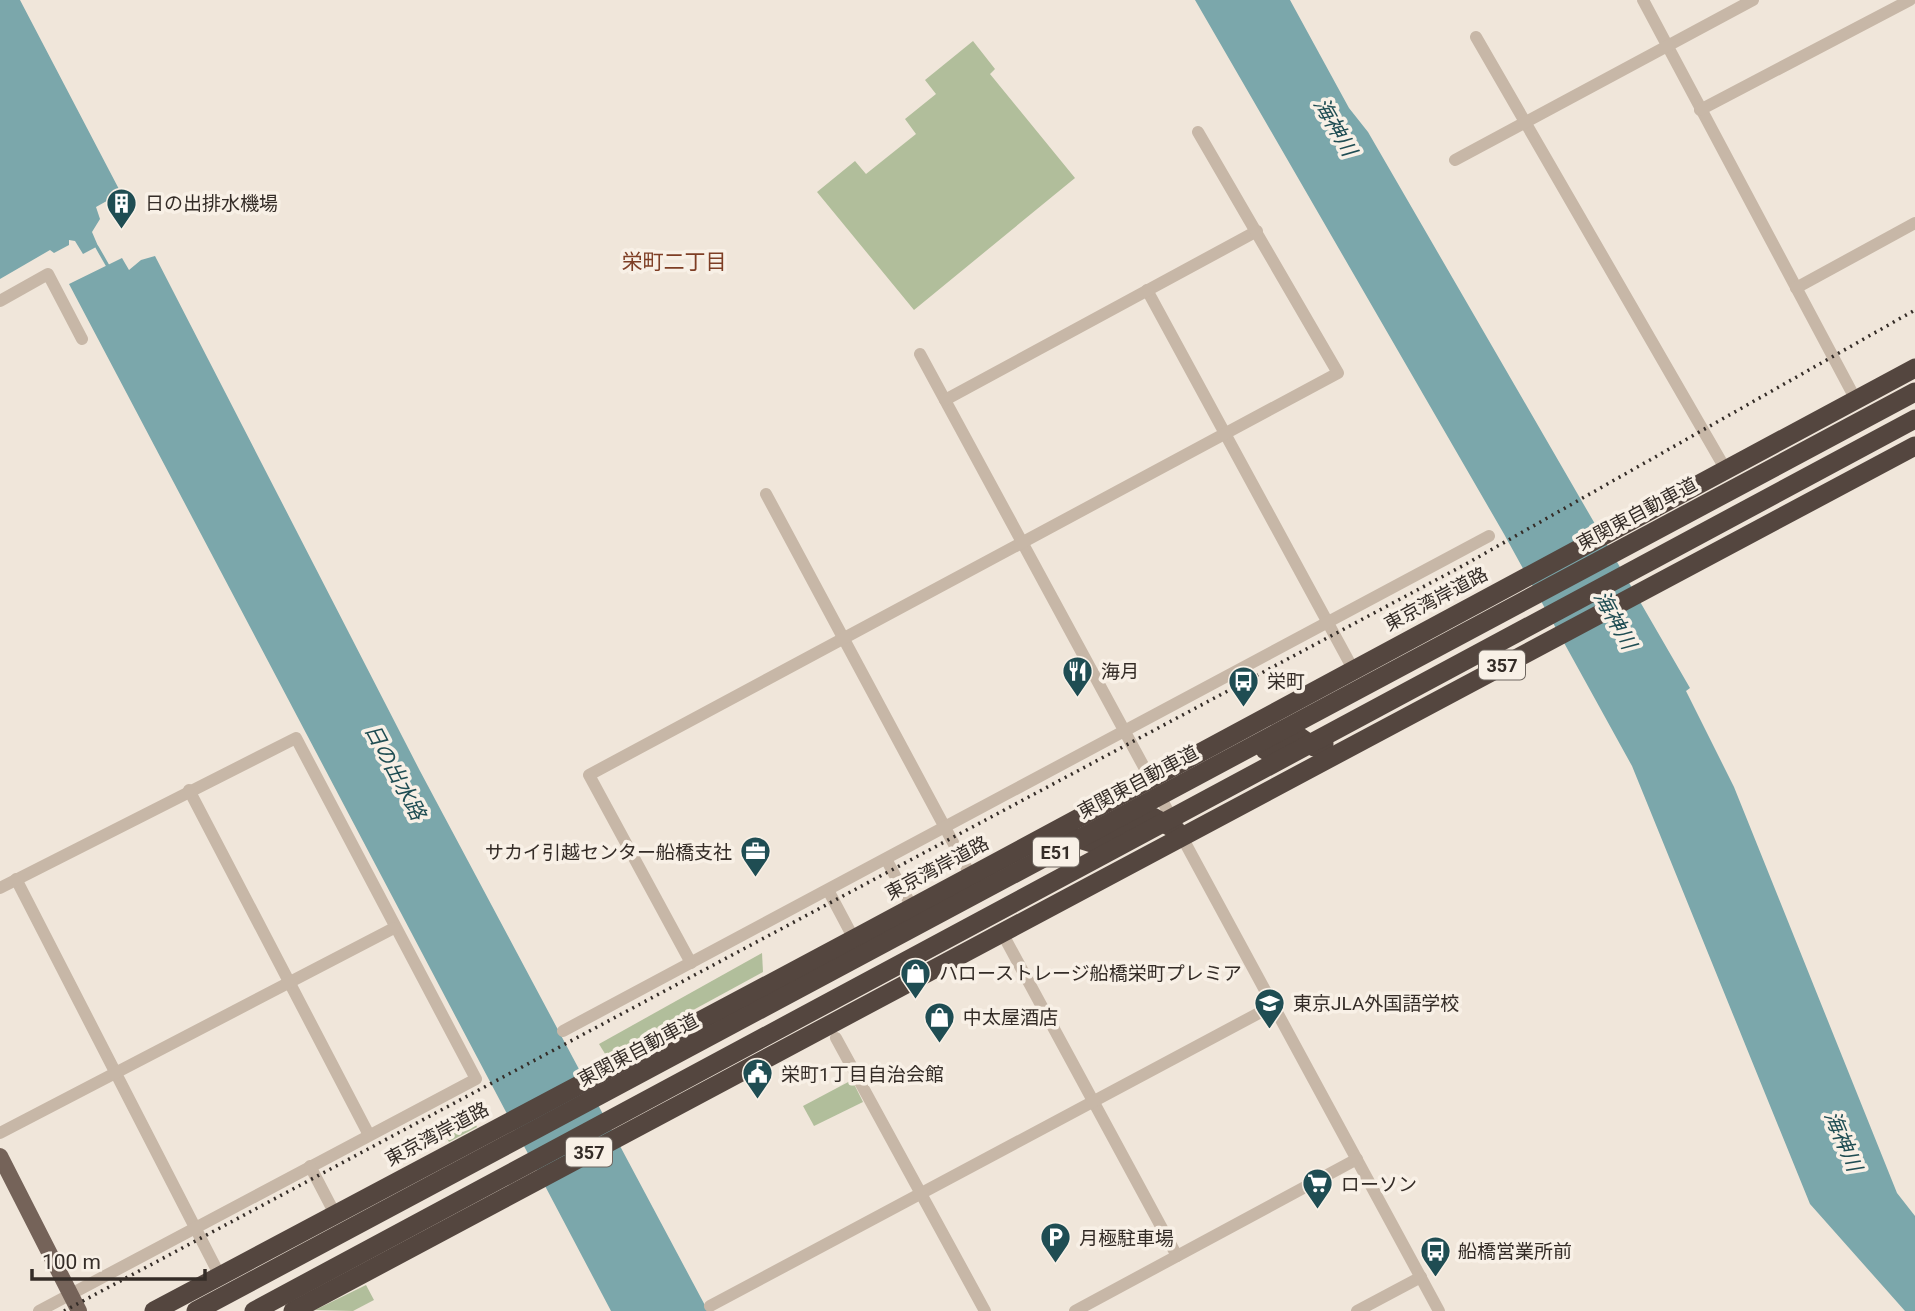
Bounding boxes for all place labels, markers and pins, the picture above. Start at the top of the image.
building icon: 日の出排水機場 [105,186,139,230]
place label: 日の出排水機場 [145,192,278,215]
restaurant icon: 海月 [1061,654,1095,698]
place label: 海月 [1101,660,1139,683]
bus stop icon: 栄町 [1227,664,1261,708]
place label: 栄町 [1267,670,1305,693]
office icon: サカイ引越センター船橋支社 [738,835,772,879]
place label: サカイ引越センター船橋支社 [485,841,732,864]
shop icon: ハローストレージ船橋栄町プレミア [899,956,933,1000]
place label: ハローストレージ船橋栄町プレミア [939,962,1242,985]
school or university icon: 東京JLA外国語学校 [1253,986,1287,1030]
place label: 東京JLA外国語学校 [1293,992,1459,1015]
shop icon: 中太屋酒店 [923,1000,957,1044]
place label: 中太屋酒店 [963,1006,1058,1029]
public building icon: 栄町1丁目自治会館 [741,1057,775,1101]
place label: 栄町1丁目自治会館 [781,1063,944,1086]
supermarket icon: ローソン [1301,1167,1335,1211]
place label: ローソン [1341,1173,1417,1196]
parking icon: 月極駐車場 [1039,1221,1073,1265]
place label: 月極駐車場 [1079,1227,1174,1250]
bus stop icon: 船橋営業所前 [1418,1234,1452,1278]
place label: 船橋営業所前 [1458,1240,1572,1263]

